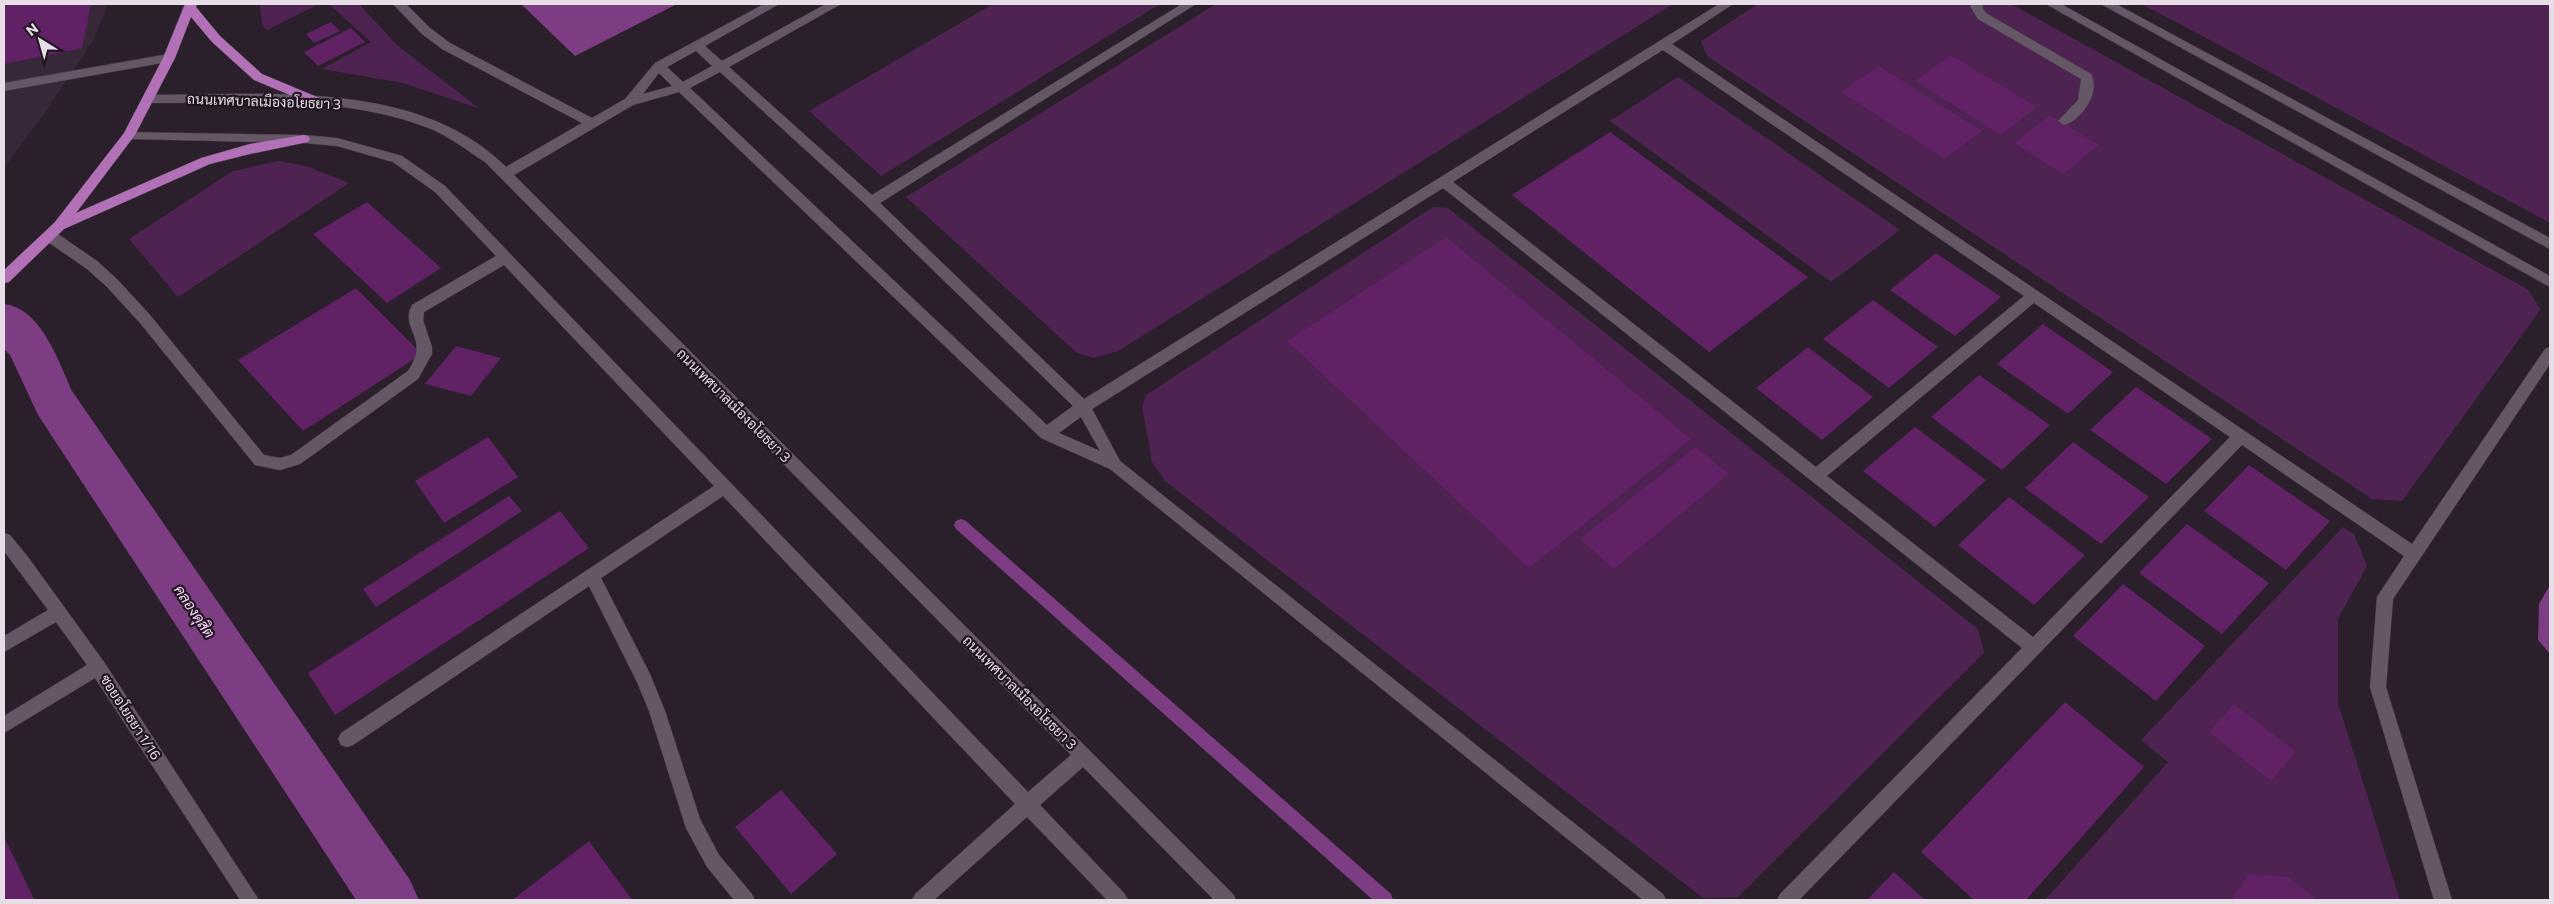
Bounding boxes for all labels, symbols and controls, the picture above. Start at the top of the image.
north arrow [15,15,65,65]
text: N [23,19,41,39]
street label: ถนนเทศบาลเมืองอโยธยา 3 [187,90,341,112]
street label: ถนนเทศบาลเมืองอโยธยา 3 [674,345,794,465]
water label: คลองดุสิต [168,581,219,643]
street label: ถนนเทศบาลเมืองอโยธยา 3 [960,632,1080,752]
street label: ซอยอโยธยา 1/16 [97,671,165,763]

